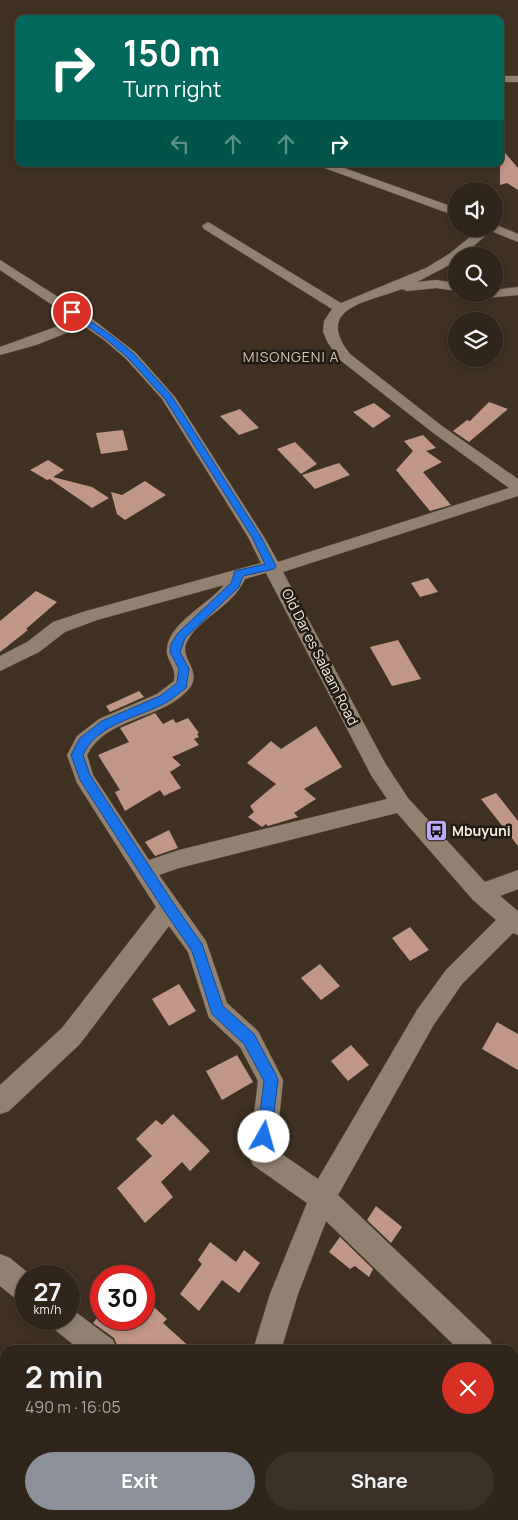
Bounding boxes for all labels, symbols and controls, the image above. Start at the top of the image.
text: 150 m [123,29,220,77]
icon: right [40,35,105,100]
text: Turn right [123,74,221,104]
icon: left [166,130,194,158]
icon: ahead [219,130,247,158]
icon: ahead [272,130,300,158]
icon: right [325,130,353,158]
map controls [448,182,503,367]
button: sound [448,182,503,237]
button: search [448,247,503,302]
pin [51,291,93,333]
icon: arrive [58,298,86,326]
button: layers [448,312,503,367]
district label: MISONGENI A [243,347,339,366]
street label: Old Dar es Salaam Road [278,585,363,728]
bus stop icon: Mbuyuni [424,819,448,843]
place label: Mbuyuni [452,821,511,840]
position arrow [237,1110,289,1162]
speed limit sign: 30 [90,1265,155,1330]
text: 27 [33,1274,62,1309]
text: km/h [34,1301,61,1318]
text: 2 min [25,1356,103,1397]
button: close [442,1362,494,1414]
text: 490 m · 16:05 [25,1396,121,1418]
button: Exit [25,1452,255,1510]
button: Share [265,1452,494,1510]

